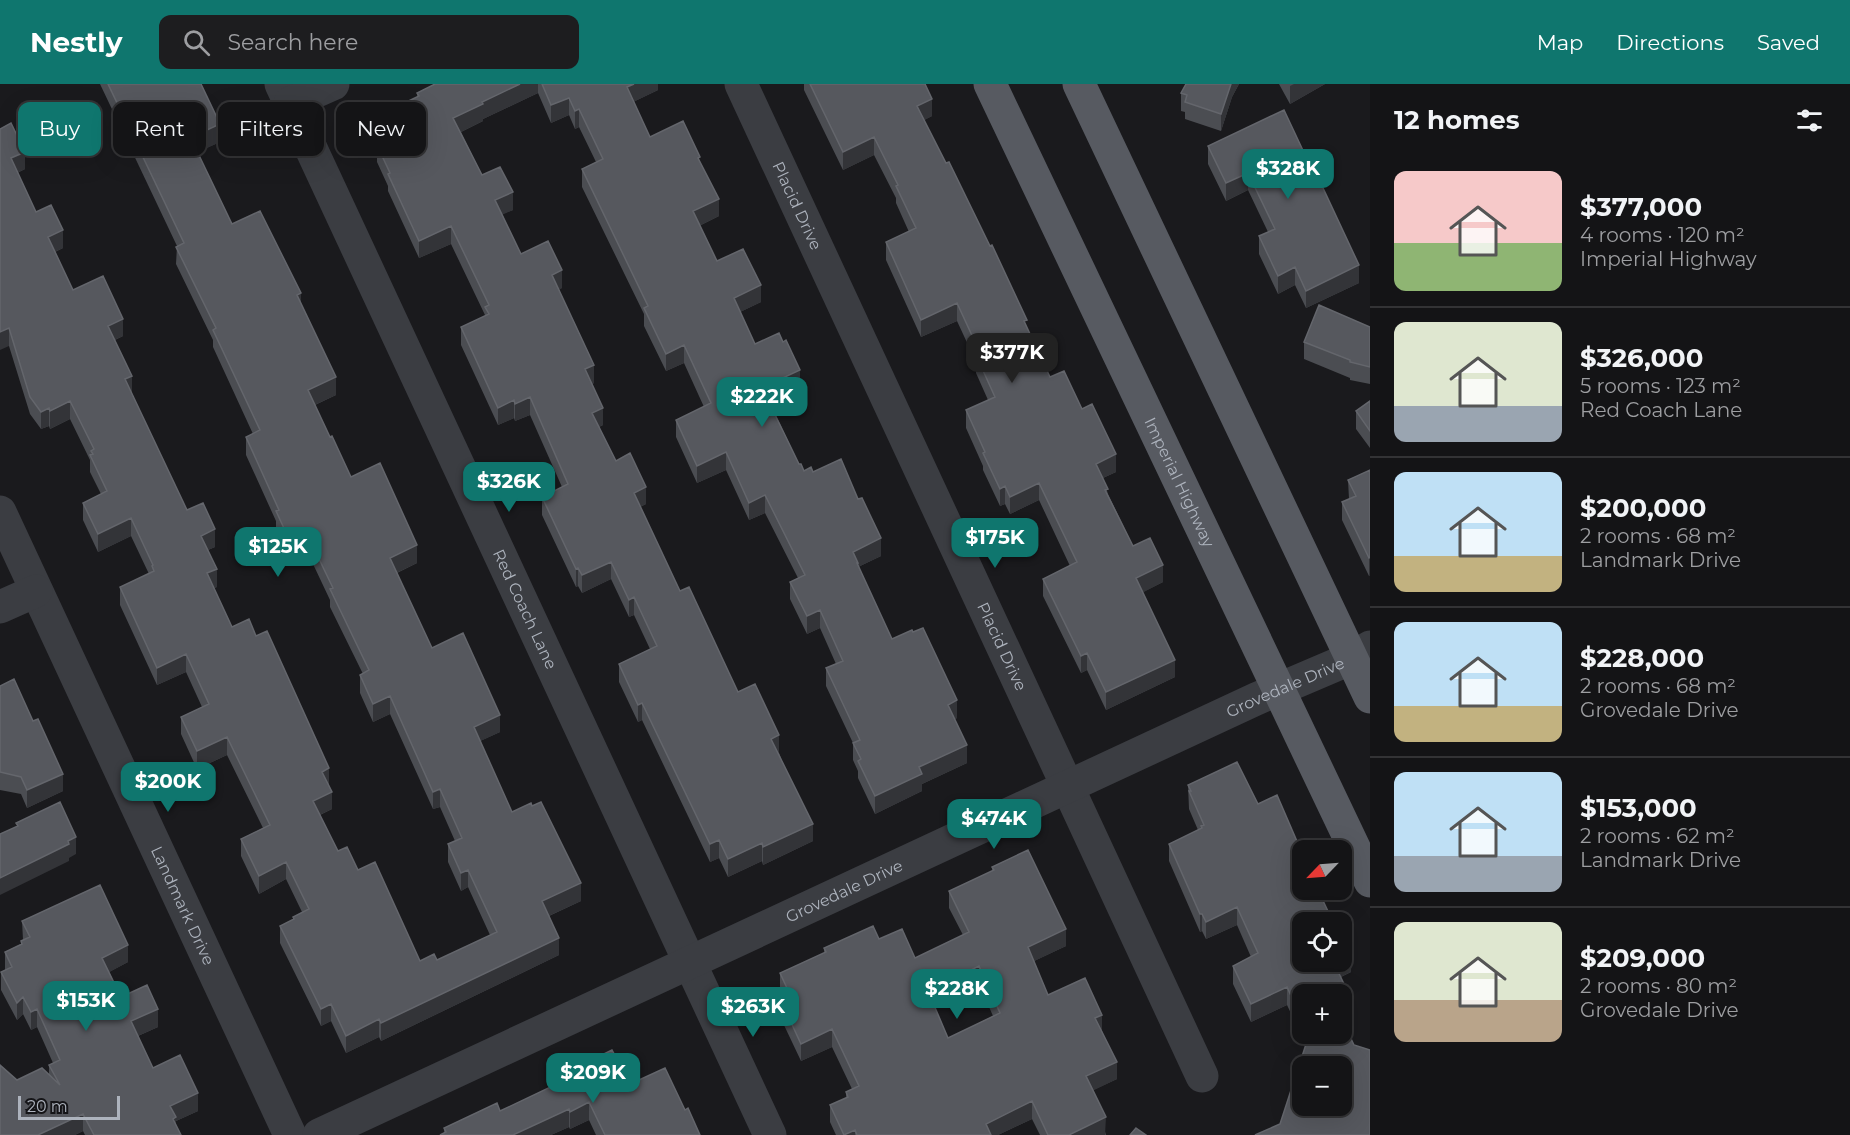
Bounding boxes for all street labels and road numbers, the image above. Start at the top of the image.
street label: Placid Drive [769,158,826,253]
street label: Imperial Highway [1141,414,1219,550]
street label: Red Coach Lane [489,546,561,672]
street label: Placid Drive [974,599,1031,694]
street label: Grovedale Drive [1223,653,1347,721]
street label: Landmark Drive [147,843,219,968]
street label: Grovedale Drive [782,855,906,926]

